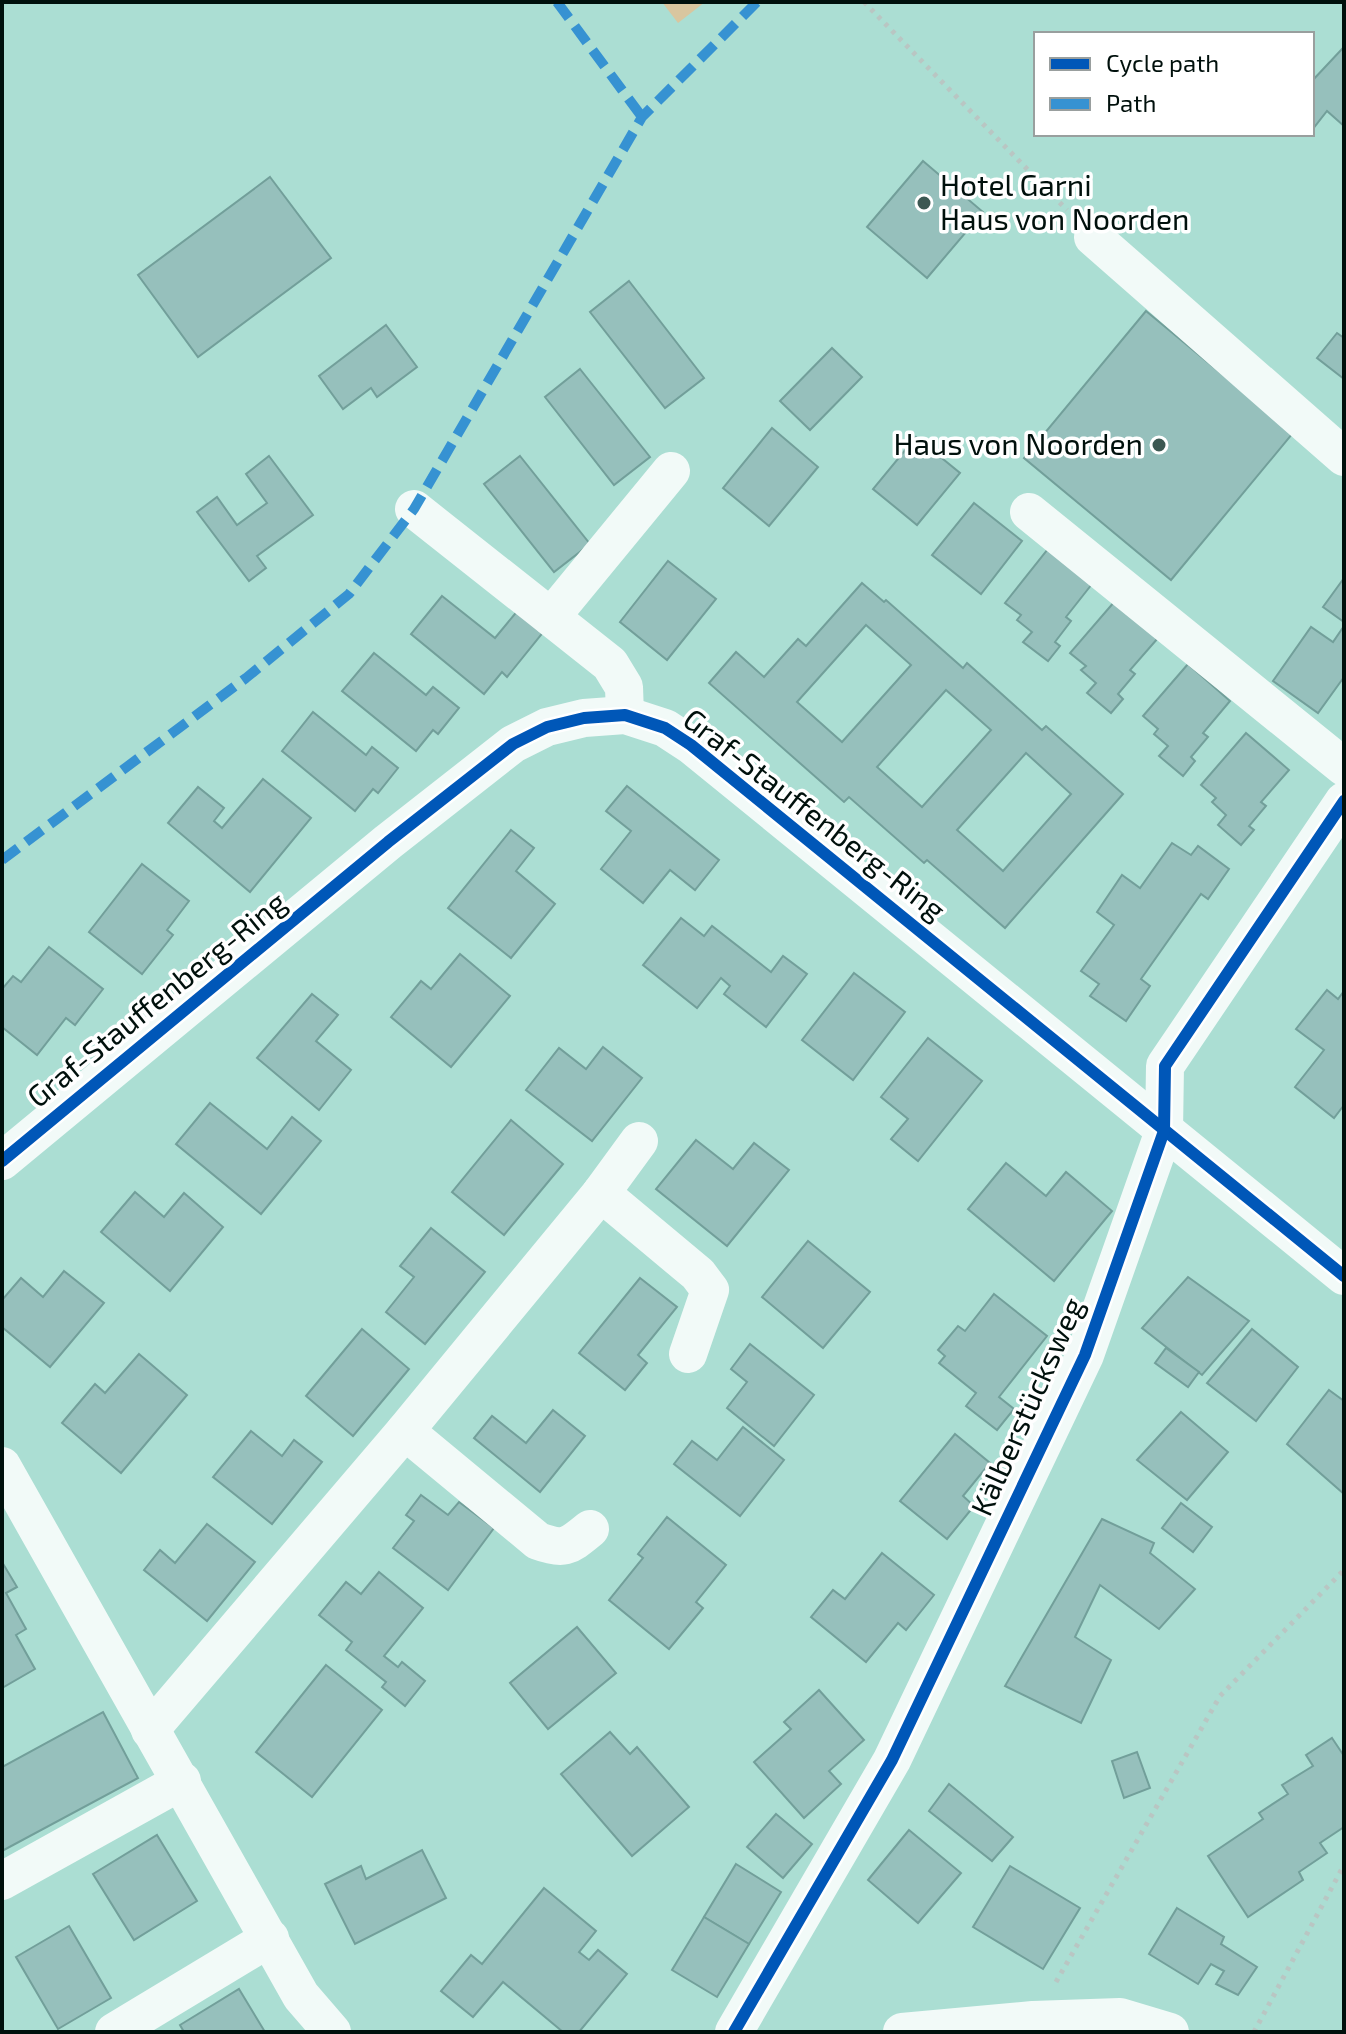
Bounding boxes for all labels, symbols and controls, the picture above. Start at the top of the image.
legend [1034,32,1314,136]
text: Cycle path [1106,48,1219,77]
text: Path [1106,88,1156,117]
place label: Hotel Garni Haus von Noorden [940,166,1189,236]
marker: Hotel Garni Haus von Noorden [915,194,933,212]
place label: Haus von Noorden [894,425,1143,461]
marker: Haus von Noorden [1150,436,1168,454]
street label: Graf-Stauffenberg-Ring [677,700,954,927]
street label: Graf-Stauffenberg-Ring [19,883,293,1114]
street label: Kälberstücksweg [962,1291,1090,1521]

